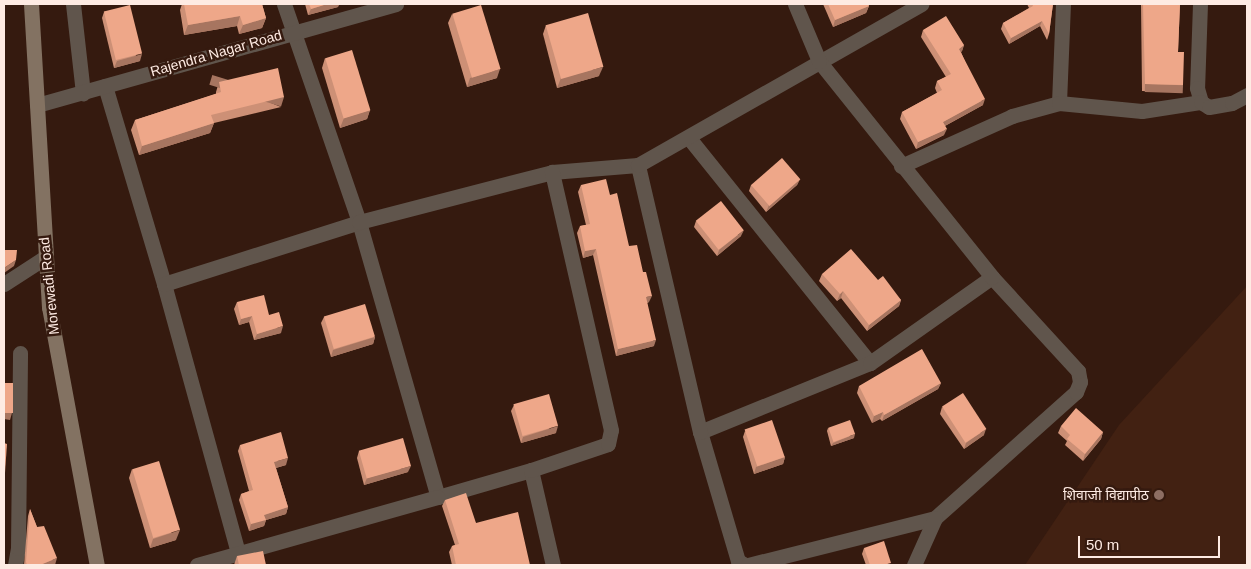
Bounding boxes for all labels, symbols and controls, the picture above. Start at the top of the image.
street label: Rajendra Nagar Road [148,26,284,80]
street label: Morewadi Road [36,236,62,336]
place label: शिवाजी विद्यापीठ [1063,487,1149,503]
marker: शिवाजी विद्यापीठ [1153,489,1165,501]
scale bar [1081,526,1224,558]
text: 50 m [1086,536,1119,553]

